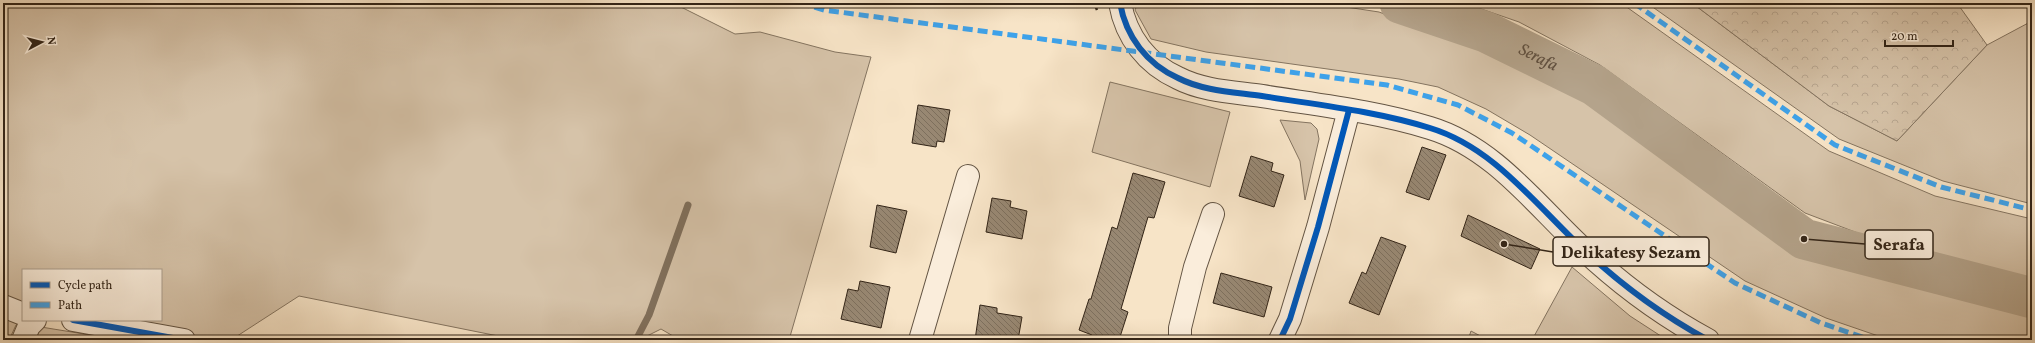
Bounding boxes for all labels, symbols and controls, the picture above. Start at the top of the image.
north arrow [22,22,62,62]
scale bar [1885,22,1953,48]
text: 20 m [1891,29,1918,45]
text: N [43,36,58,46]
water label: Serafa [1515,38,1562,77]
callout: Serafa [1865,230,1933,259]
text: Serafa [1873,234,1925,257]
callout: Delikatesy Sezam [1553,237,1709,266]
text: Delikatesy Sezam [1561,242,1701,265]
legend [22,269,162,321]
text: Cycle path [58,278,113,294]
text: Path [58,298,82,314]

